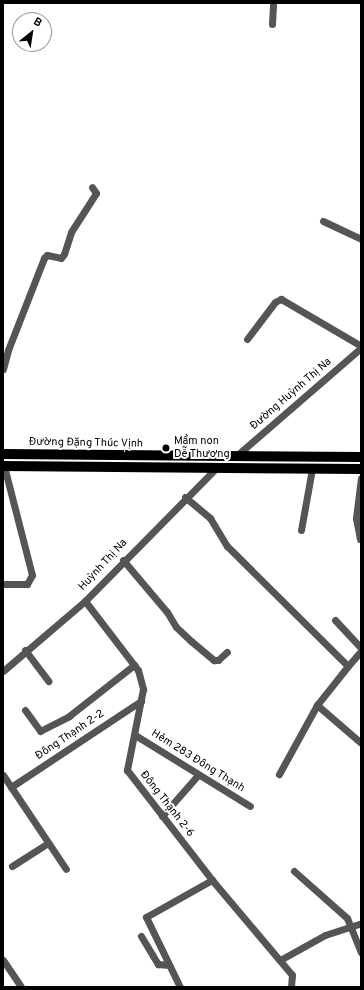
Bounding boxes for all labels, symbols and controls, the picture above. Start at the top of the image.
north arrow [12,12,52,52]
text: B [31,15,44,30]
street label: Đường Huỳnh Thị Na [248,355,334,433]
street label: Đường Đặng Thúc Vịnh [28,435,144,451]
place label: Mầm non Dễ Thương [174,435,230,461]
marker: Mầm non Dễ Thương [161,443,171,453]
street label: Huỳnh Thị Na [76,536,130,594]
street label: Đông Thạnh 2-2 [33,707,107,763]
street label: Hẻm 283 Đông Thạnh [149,727,247,795]
street label: Đông Thạnh 2-6 [137,768,197,840]

